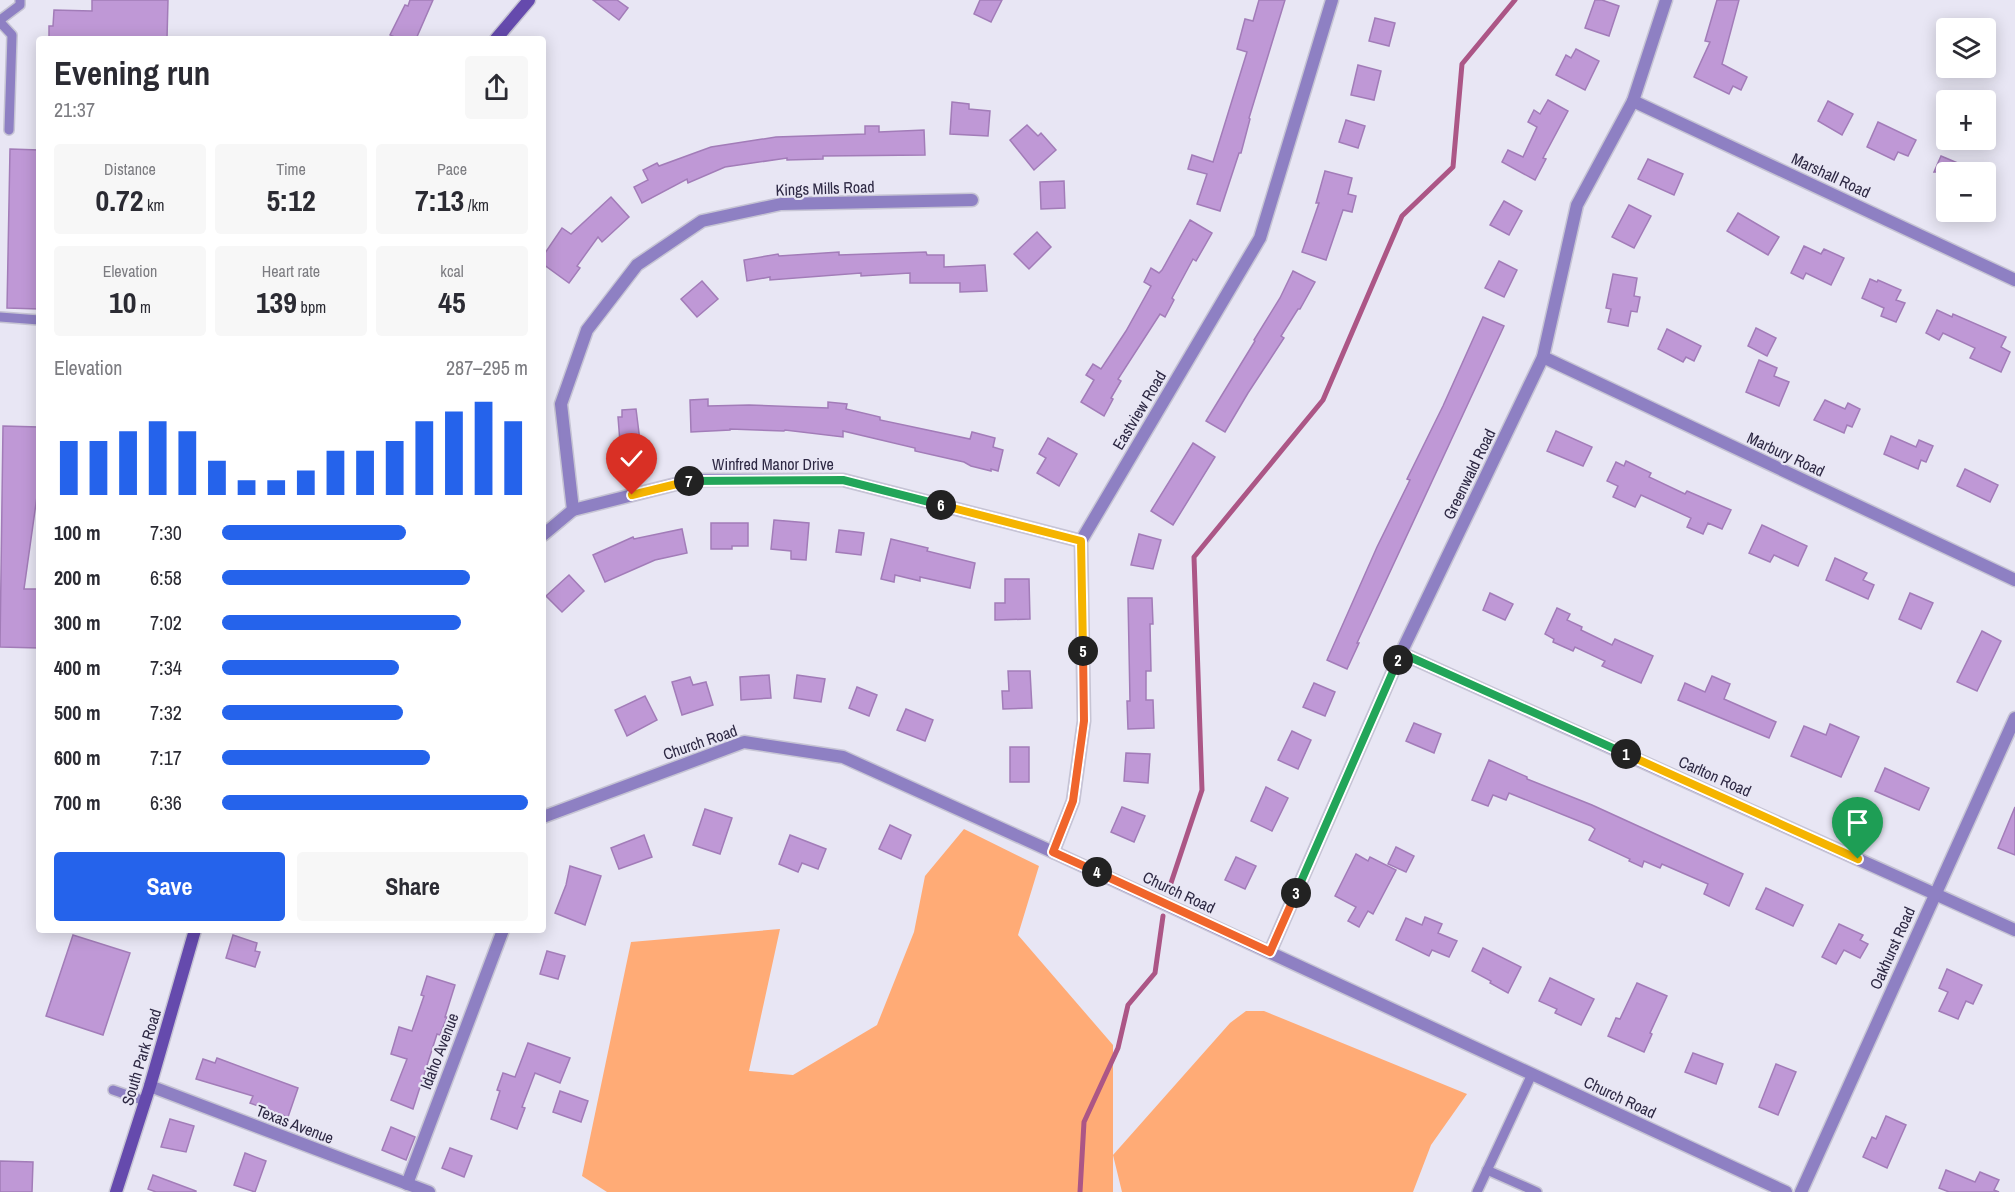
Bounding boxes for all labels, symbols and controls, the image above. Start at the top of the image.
map controls [1936,18,1996,222]
button: layers [1936,18,1996,78]
text: Evening run [54,51,210,95]
button: share [465,56,528,119]
button: + [1936,90,1996,150]
text: 21:37 [54,96,95,123]
street label: Marshall Road [1788,147,1874,203]
text: Distance [104,158,156,180]
text: Time [276,158,306,180]
text: Pace [437,158,467,180]
button: − [1936,162,1996,222]
street label: Kings Mills Road [775,175,875,201]
text: 0.72 [95,180,143,220]
text: 5:12 [266,180,316,220]
text: 7:13 [415,180,464,220]
text: km [143,194,165,216]
text: /km [464,194,489,216]
text: Elevation [103,260,157,282]
text: Heart rate [262,260,320,282]
text: kcal [440,260,464,282]
text: 10 [109,282,136,322]
text: 139 [256,282,297,322]
text: 45 [438,282,466,322]
text: m [136,296,151,318]
text: bpm [297,296,326,318]
text: Elevation [54,354,122,381]
text: 287–295 m [446,354,528,381]
street label: Eastview Road [1107,367,1171,453]
street label: Greenwald Road [1438,425,1500,523]
street label: Marbury Road [1744,426,1828,482]
pin [606,433,657,495]
icon: check [615,442,648,475]
street label: Winfred Manor Drive [712,453,834,475]
pin: 7 [674,466,704,496]
text: 7 [685,470,693,492]
pin: 6 [926,490,956,520]
text: 6 [937,494,945,516]
text: 100 m [54,519,101,546]
text: 7:30 [150,519,182,546]
text: 200 m [54,564,101,591]
text: 6:58 [150,564,182,591]
text: 300 m [54,609,101,636]
text: 7:02 [150,609,182,636]
pin: 5 [1068,636,1098,666]
text: 5 [1079,640,1087,662]
pin: 2 [1383,645,1413,675]
text: 2 [1394,649,1402,671]
text: 400 m [54,654,101,681]
text: 7:34 [150,654,182,681]
text: 500 m [54,699,101,726]
text: 7:32 [150,699,182,726]
street label: Church Road [660,719,740,765]
pin: 1 [1611,739,1641,769]
text: 1 [1622,743,1630,765]
text: 600 m [54,744,101,771]
text: 7:17 [150,744,182,771]
street label: Carlton Road [1675,750,1755,802]
text: 700 m [54,789,101,816]
text: 6:36 [150,789,182,816]
pin [1832,797,1883,859]
icon: arrive [1841,806,1874,839]
button: Save [54,852,285,921]
button: Share [297,852,528,921]
pin: 4 [1082,857,1112,887]
text: 4 [1093,861,1101,883]
street label: Church Road [1139,866,1219,918]
pin: 3 [1281,878,1311,908]
text: 3 [1292,882,1300,904]
street label: Oakhurst Road [1864,903,1920,993]
street label: South Park Road [116,1006,166,1108]
street label: Idaho Avenue [414,1010,464,1092]
street label: Church Road [1580,1071,1660,1123]
street label: Texas Avenue [253,1099,337,1149]

